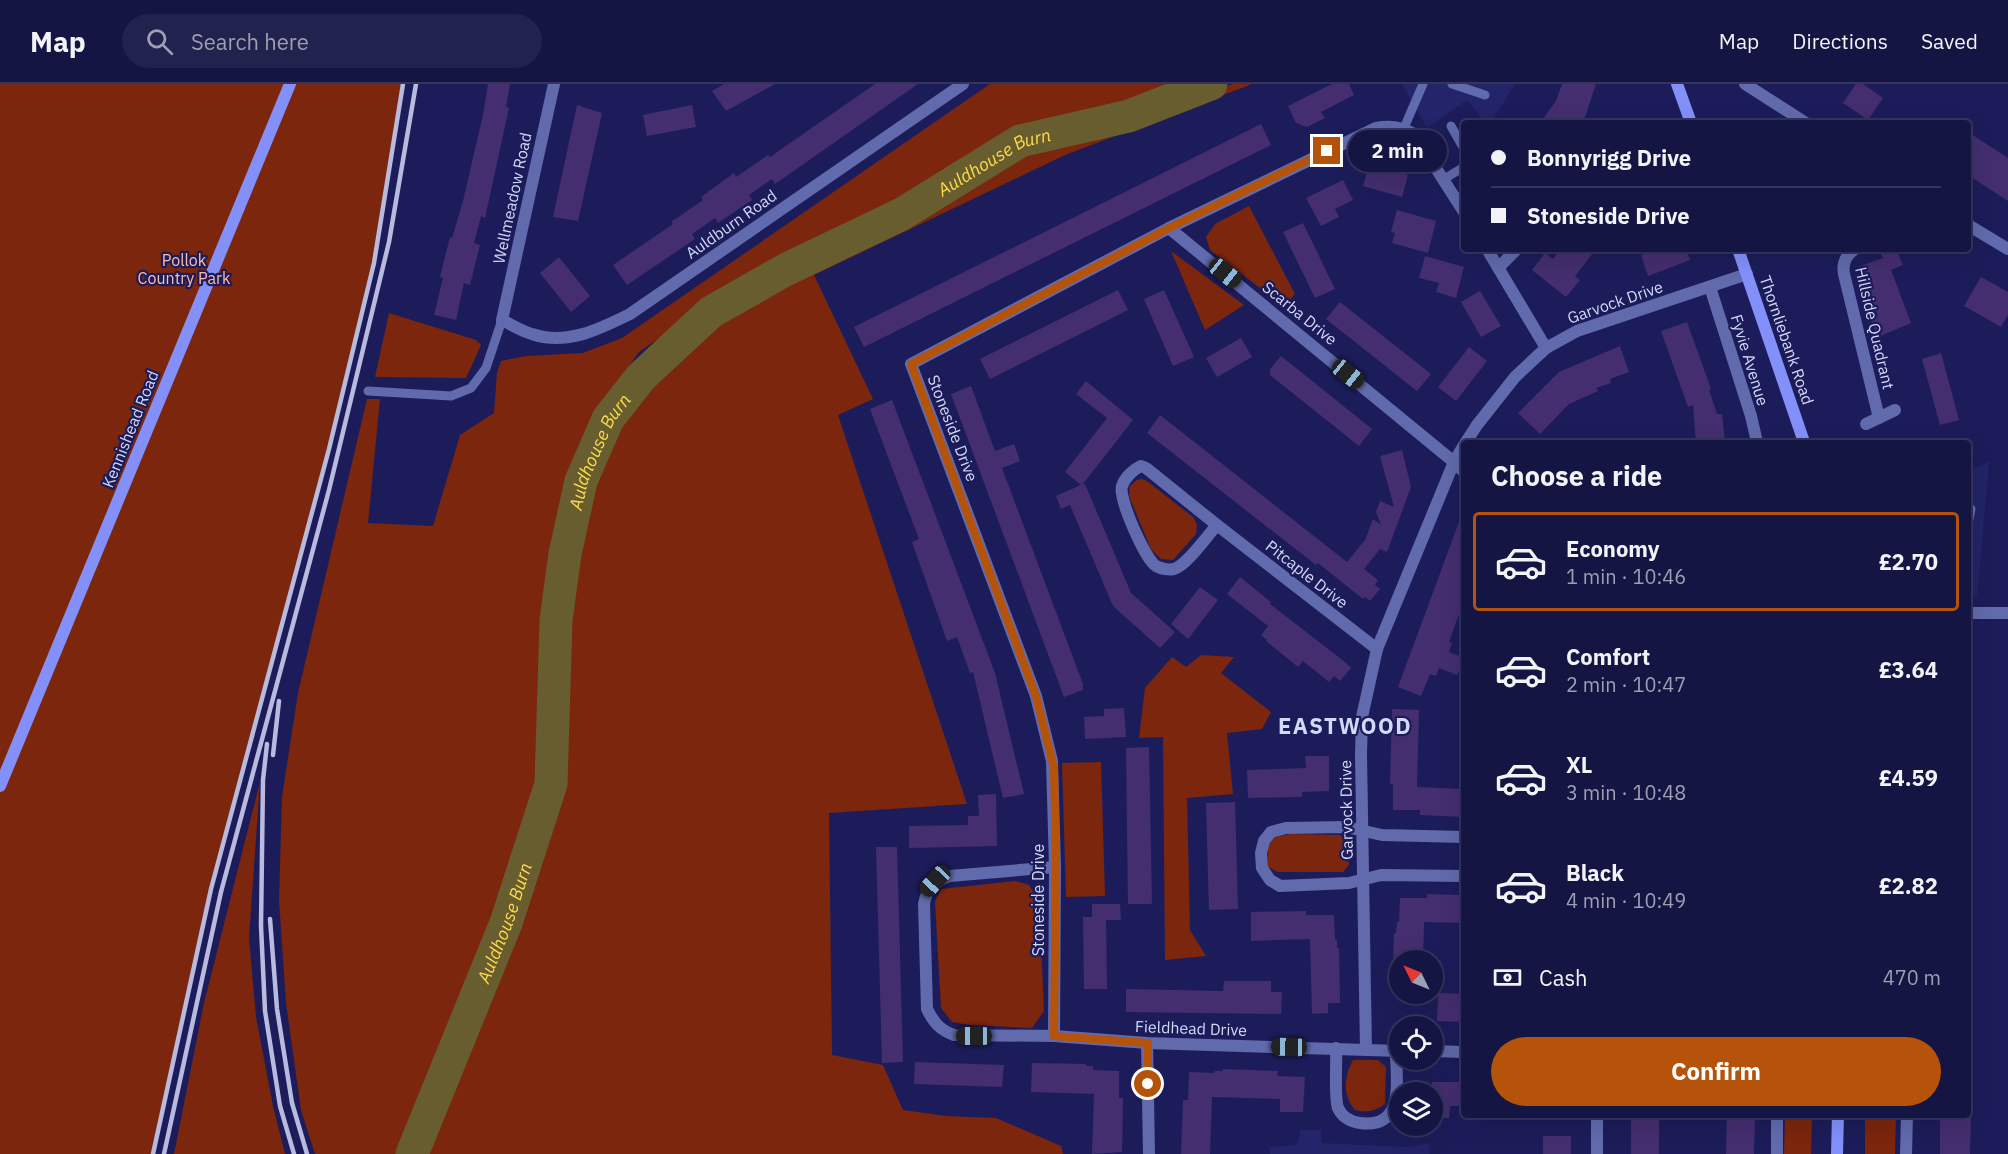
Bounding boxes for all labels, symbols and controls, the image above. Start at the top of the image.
search box [122,14,542,68]
text: Map [30,23,86,60]
icon: search [143,25,176,58]
text: Search here [191,27,309,56]
text: Map [1719,27,1759,55]
text: Directions [1792,27,1888,55]
text: Saved [1921,27,1978,55]
water label: Auldhouse Burn [932,123,1053,201]
callout: 2 min [1348,130,1447,172]
street label: Wellmeadow Road [488,131,536,265]
route end [1313,137,1340,164]
text: 2 min [1371,137,1424,164]
text: Bonnyrigg Drive [1527,143,1691,172]
street label: Auldburn Road [681,185,781,263]
text: Stoneside Drive [1527,201,1690,230]
park label: Pollok Country Park [138,250,231,288]
car [1205,255,1245,291]
street label: Hillside Quadrant [1851,265,1899,391]
street label: Thornliebank Road [1756,273,1818,407]
street label: Garvock Drive [1565,276,1666,328]
street label: Scarba Drive [1259,277,1342,349]
street label: Fyvie Avenue [1727,312,1773,408]
car [1328,356,1368,392]
street label: Kennishead Road [97,367,163,491]
street label: Stoneside Drive [924,372,983,484]
water label: Auldhouse Burn [563,389,635,513]
text: Choose a ride [1491,458,1662,493]
text: Economy [1566,534,1660,563]
icon: car [1494,535,1548,589]
street label: Pitcaple Drive [1262,536,1352,613]
text: £2.70 [1879,547,1938,576]
text: 1 min · 10:46 [1566,563,1686,590]
text: Comfort [1566,642,1650,671]
icon: car [1494,643,1548,697]
text: £3.64 [1879,655,1938,684]
text: 2 min · 10:47 [1566,671,1686,698]
district label: EASTWOOD [1278,711,1412,740]
text: XL [1566,750,1592,779]
icon: car [1494,751,1548,805]
street label: Garvock Drive [1335,760,1357,860]
text: £4.59 [1879,763,1938,792]
text: 3 min · 10:48 [1566,779,1686,806]
street label: Stoneside Drive [1028,844,1048,956]
text: Black [1566,858,1624,887]
icon: car [1494,859,1548,913]
water label: Auldhouse Burn [471,860,536,987]
car [916,862,954,900]
text: £2.82 [1879,871,1938,900]
text: 4 min · 10:49 [1566,887,1686,914]
north arrow [1389,950,1443,1004]
map controls [1389,950,1443,1136]
icon: cash [1491,961,1524,994]
text: Cash [1539,963,1588,992]
text: 470 m [1883,964,1941,991]
street label: Fieldhead Drive [1135,1016,1248,1040]
button: locate [1389,1016,1443,1070]
car [956,1027,992,1045]
button: Confirm [1491,1037,1941,1106]
car [1271,1038,1307,1056]
route start [1134,1070,1161,1097]
button: layers [1389,1082,1443,1136]

